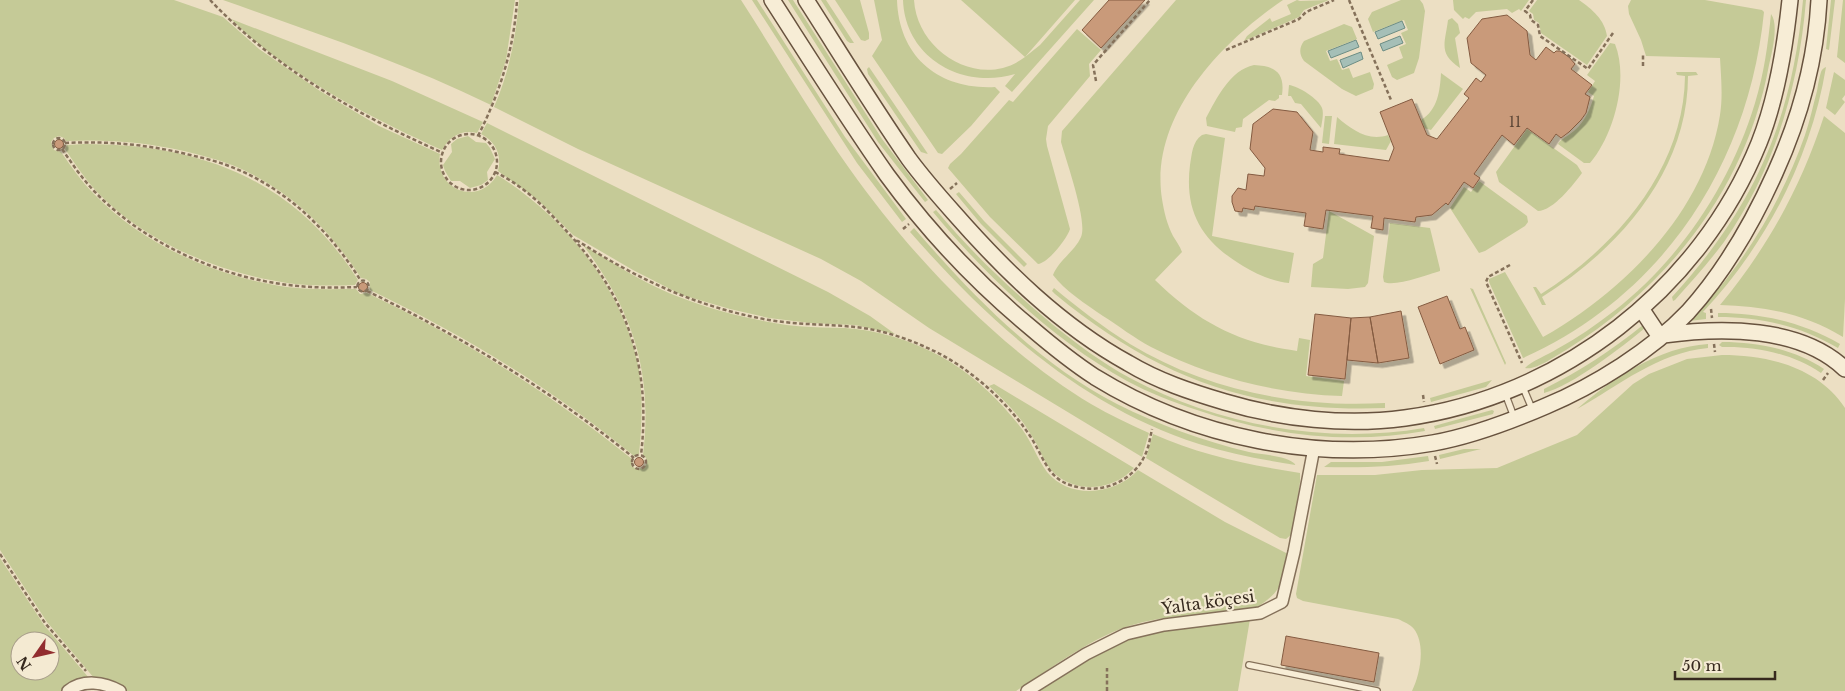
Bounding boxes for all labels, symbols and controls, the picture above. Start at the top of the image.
house number: 11 [1509,113,1521,131]
street label: Ýalta köçesi [1159,585,1256,619]
north arrow [10,631,60,681]
scale bar [1675,648,1775,680]
text: N [13,653,35,674]
text: 50 m [1682,656,1722,675]

